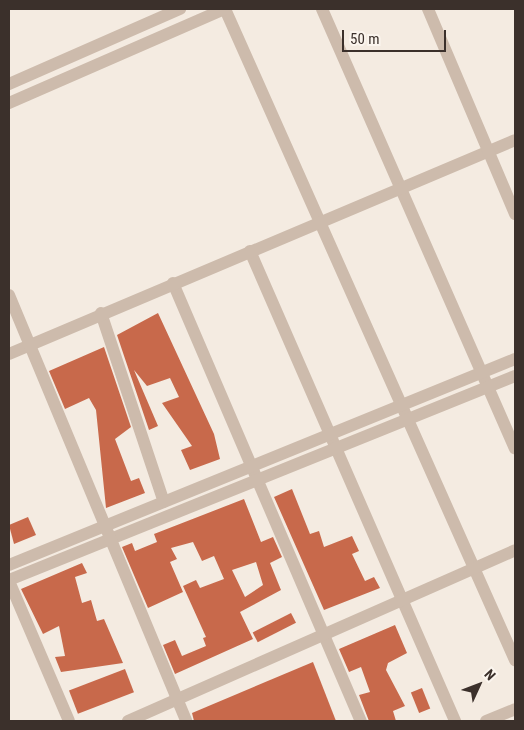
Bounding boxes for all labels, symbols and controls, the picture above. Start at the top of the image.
scale bar [344,20,448,52]
text: 50 m [350,30,380,48]
north arrow [454,660,504,710]
text: N [481,666,499,683]

